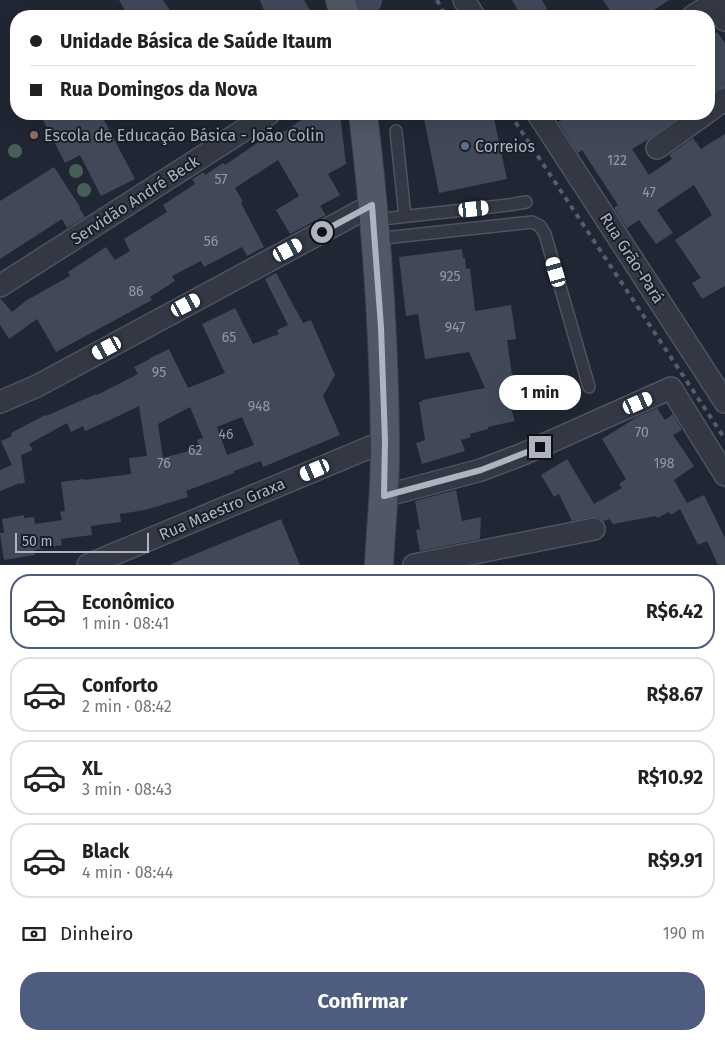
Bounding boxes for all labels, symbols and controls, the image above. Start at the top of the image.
text: Unidade Básica de Saúde Itaum [60,30,332,53]
text: Rua Domingos da Nova [60,78,258,101]
place label: Escola de Educação Básica - João Colin [44,126,324,146]
marker: Escola de Educação Básica - João Colin [28,129,40,141]
place label: Correios [475,137,535,156]
marker: Correios [459,140,471,152]
street label: Servidão André Beck [67,151,203,249]
house number: 122 [607,152,627,169]
house number: 57 [215,171,227,188]
house number: 47 [642,184,656,201]
car [458,200,489,218]
street label: Rua Grão-Pará [596,209,668,307]
route start [311,221,333,243]
house number: 56 [204,233,218,250]
car [271,236,304,264]
car [544,256,567,288]
house number: 925 [440,268,461,285]
house number: 86 [128,283,144,300]
car [169,291,202,319]
house number: 947 [445,319,465,336]
house number: 65 [222,329,236,346]
car [90,334,123,362]
house number: 95 [152,364,166,381]
callout: 1 min [499,374,581,410]
text: 1 min [521,383,559,402]
car [621,390,654,416]
house number: 948 [248,398,270,415]
house number: 70 [635,424,649,441]
house number: 46 [219,426,233,443]
route end [529,436,551,458]
house number: 62 [188,442,202,459]
house number: 76 [157,455,171,472]
house number: 198 [653,455,675,472]
car [298,457,331,483]
street label: Rua Maestro Graxa [156,474,288,544]
scale bar [15,530,149,553]
text: 50 m [22,533,53,550]
icon: car [22,589,67,634]
text: Econômico [82,591,175,614]
text: R$6.42 [646,600,703,623]
text: 1 min · 08:41 [82,614,169,633]
icon: car [22,672,67,717]
text: Conforto [82,674,158,697]
text: R$8.67 [646,683,703,706]
text: 2 min · 08:42 [82,697,172,716]
icon: car [22,755,67,800]
text: XL [82,757,103,780]
text: R$10.92 [638,766,703,789]
text: 3 min · 08:43 [82,780,172,799]
icon: car [22,838,67,883]
text: Black [82,840,129,863]
text: R$9.91 [647,849,703,872]
text: 4 min · 08:44 [82,863,173,882]
icon: cash [20,920,48,948]
text: Dinheiro [60,922,133,945]
text: 190 m [663,924,705,943]
button: Confirmar [20,972,705,1030]

